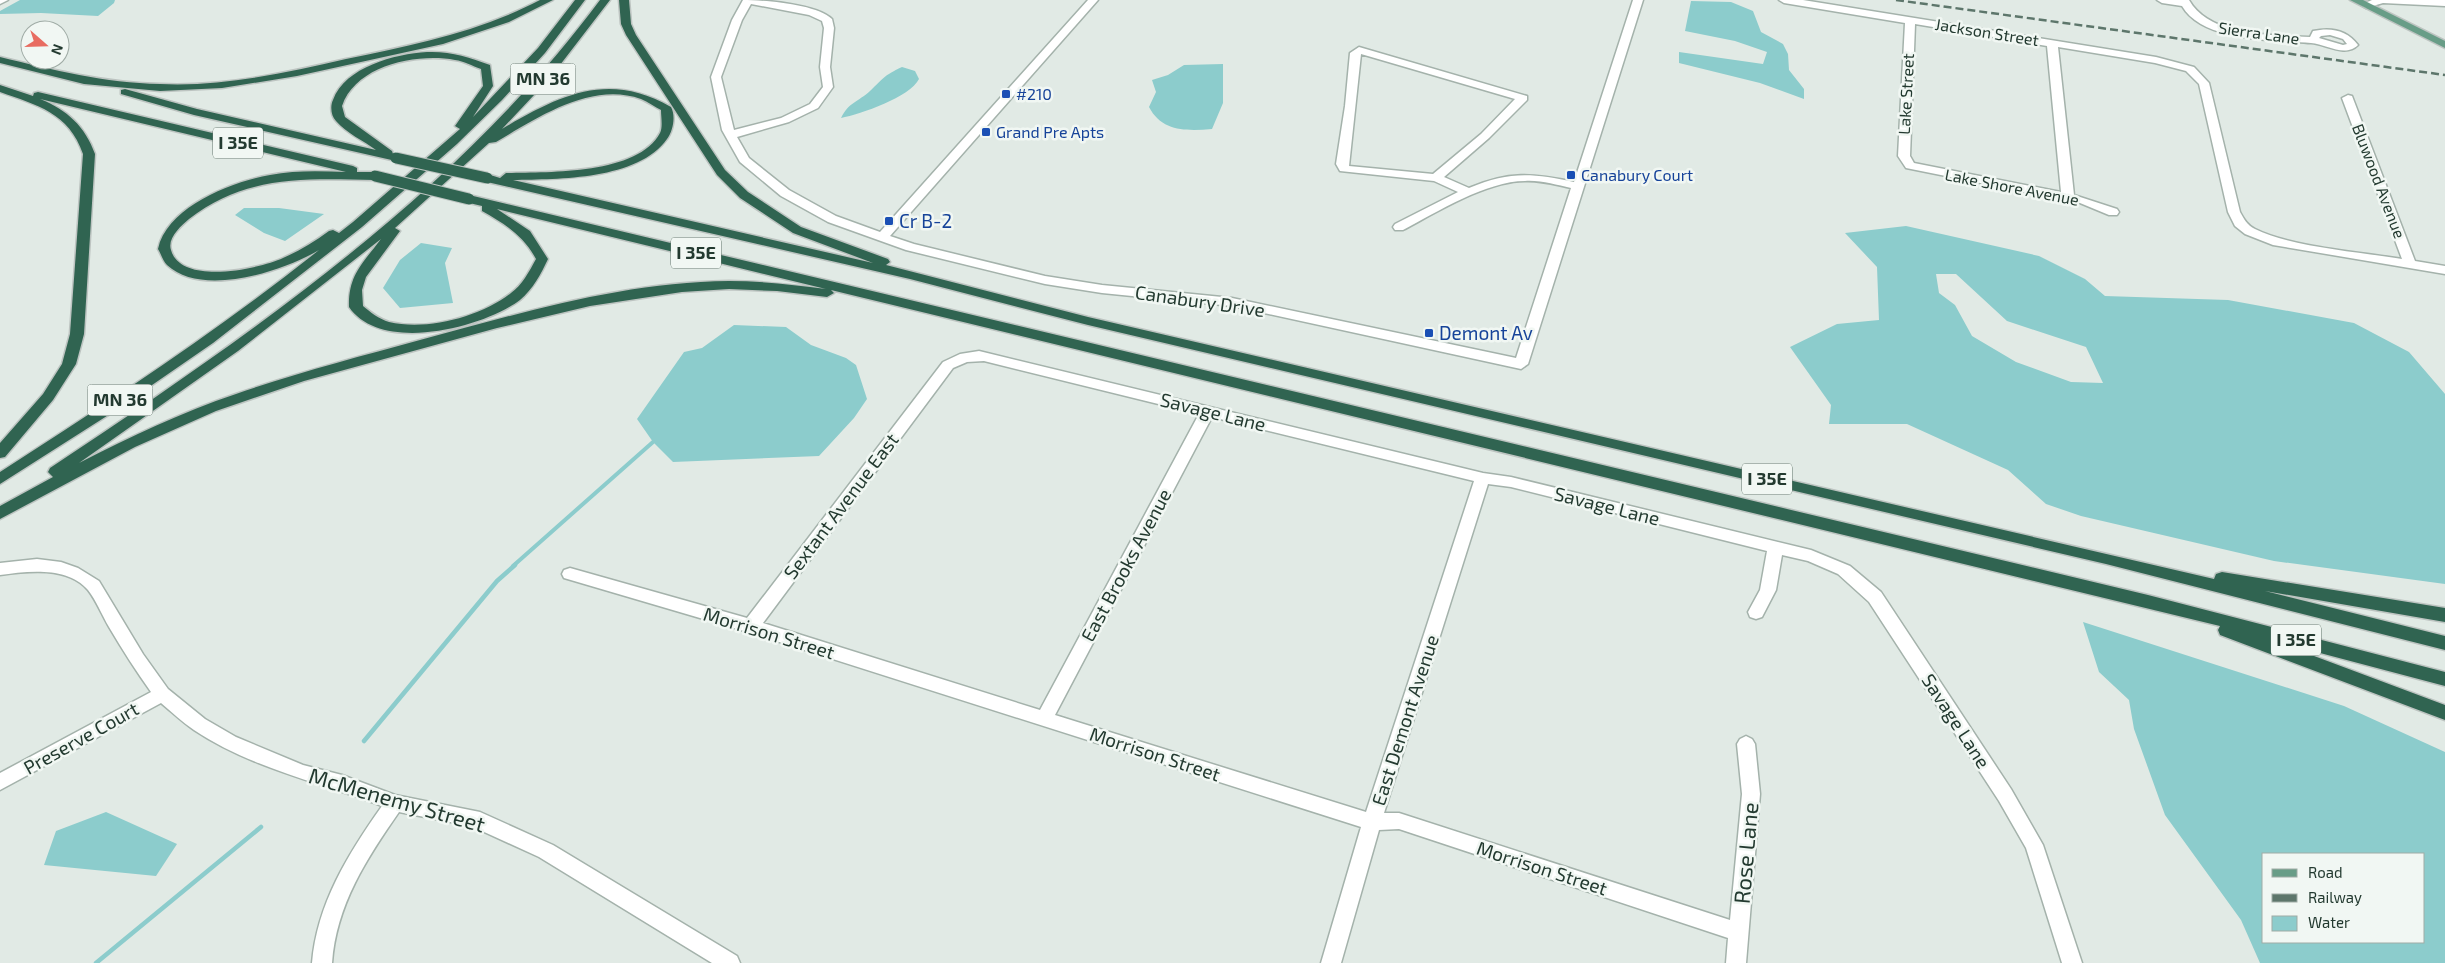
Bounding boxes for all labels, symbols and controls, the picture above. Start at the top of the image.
street label: Jackson Street [1934,14,2040,49]
street label: Sierra Lane [2217,17,2301,48]
north arrow [20,20,70,70]
text: N [48,42,67,57]
street label: Lake Street [1894,53,1917,135]
road number: MN 36 [510,64,576,95]
place label: #210 [1016,84,1052,103]
marker: #210 [1000,88,1012,100]
street label: Bluwood Avenue [2349,121,2410,241]
place label: Grand Pre Apts [996,122,1104,141]
marker: Grand Pre Apts [980,126,992,138]
road number: I 35E [213,128,263,158]
street label: Lake Shore Avenue [1944,164,2081,209]
place label: Canabury Court [1581,165,1693,184]
marker: Canabury Court [1565,169,1577,181]
place label: Cr B-2 [899,209,952,232]
marker: Cr B-2 [883,215,895,227]
road number: I 35E [671,238,721,268]
street label: Canabury Drive [1134,280,1267,321]
place label: Demont Av [1439,321,1533,344]
marker: Demont Av [1423,327,1435,339]
road number: MN 36 [88,384,152,416]
street label: Savage Lane [1158,387,1268,436]
street label: Sextant Avenue East [778,428,903,583]
road number: I 35E [1742,464,1792,494]
street label: Savage Lane [1552,481,1662,530]
street label: East Brooks Avenue [1076,484,1176,645]
street label: Morrison Street [701,602,838,663]
road number: I 35E [2271,624,2321,656]
street label: East Demont Avenue [1366,632,1443,808]
street label: Savage Lane [1917,669,1995,772]
street label: Preserve Court [19,696,142,779]
street label: Morrison Street [1087,722,1223,785]
street label: McMenemy Street [306,761,488,837]
street label: Rose Lane [1728,801,1762,905]
street label: Morrison Street [1474,836,1610,899]
legend [2262,853,2425,943]
text: Road [2308,863,2343,881]
text: Railway [2308,888,2362,906]
text: Water [2308,913,2350,931]

